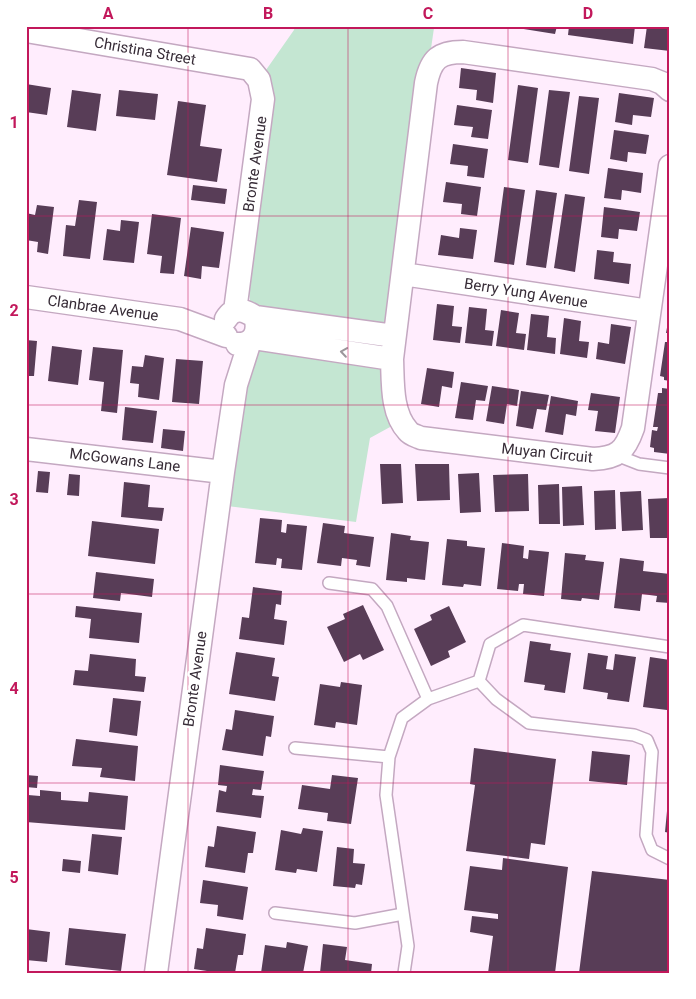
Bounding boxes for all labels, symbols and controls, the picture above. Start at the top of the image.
text: A [103,4,114,23]
text: B [263,4,273,23]
text: C [423,4,433,23]
text: D [583,4,593,23]
street label: Christina Street [93,33,197,69]
text: 1 [9,113,19,132]
street label: Bronte Avenue [239,115,271,213]
street label: Berry Yung Avenue [463,274,589,312]
street label: Clanbrae Avenue [46,291,160,325]
text: 2 [9,301,19,320]
one-way arrow [340,347,348,357]
street label: Muyan Circuit [501,439,594,467]
street label: McGowans Lane [69,444,181,476]
text: 3 [9,490,19,509]
street label: Bronte Avenue [179,630,211,728]
text: 4 [9,679,19,698]
text: 5 [9,868,19,887]

